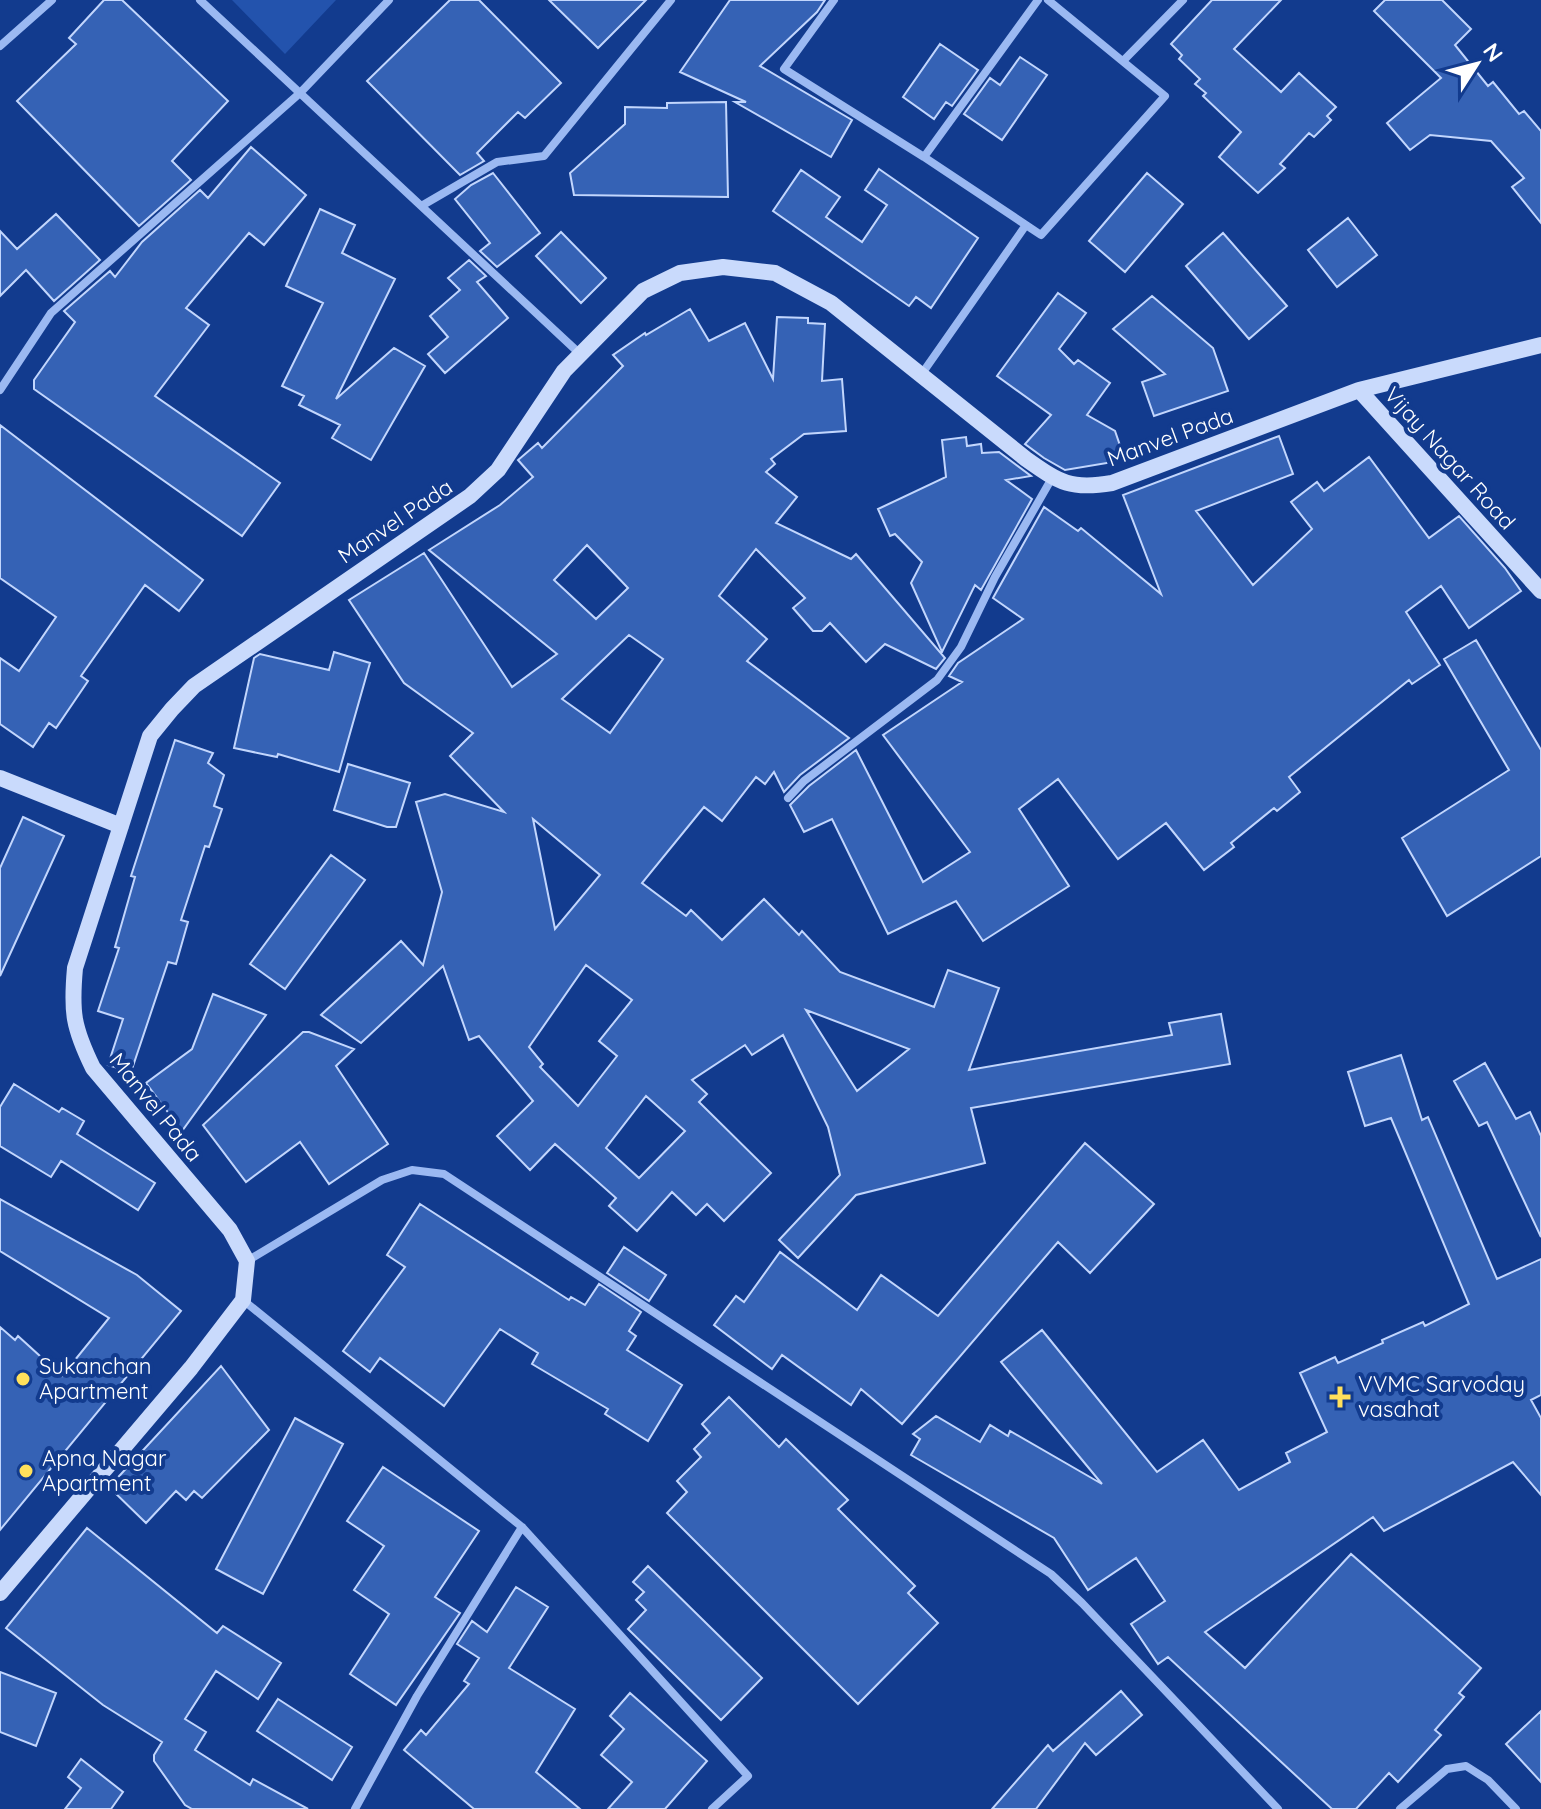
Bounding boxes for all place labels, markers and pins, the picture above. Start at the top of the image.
place label: Sukanchan Apartment [39,1352,152,1405]
marker: Sukanchan Apartment [14,1370,32,1388]
place label: VVMC Sarvoday vasahat [1358,1370,1525,1423]
marker: VVMC Sarvoday vasahat [1329,1386,1351,1408]
place label: Apna Nagar Apartment [42,1444,167,1497]
marker: Apna Nagar Apartment [17,1462,35,1480]

